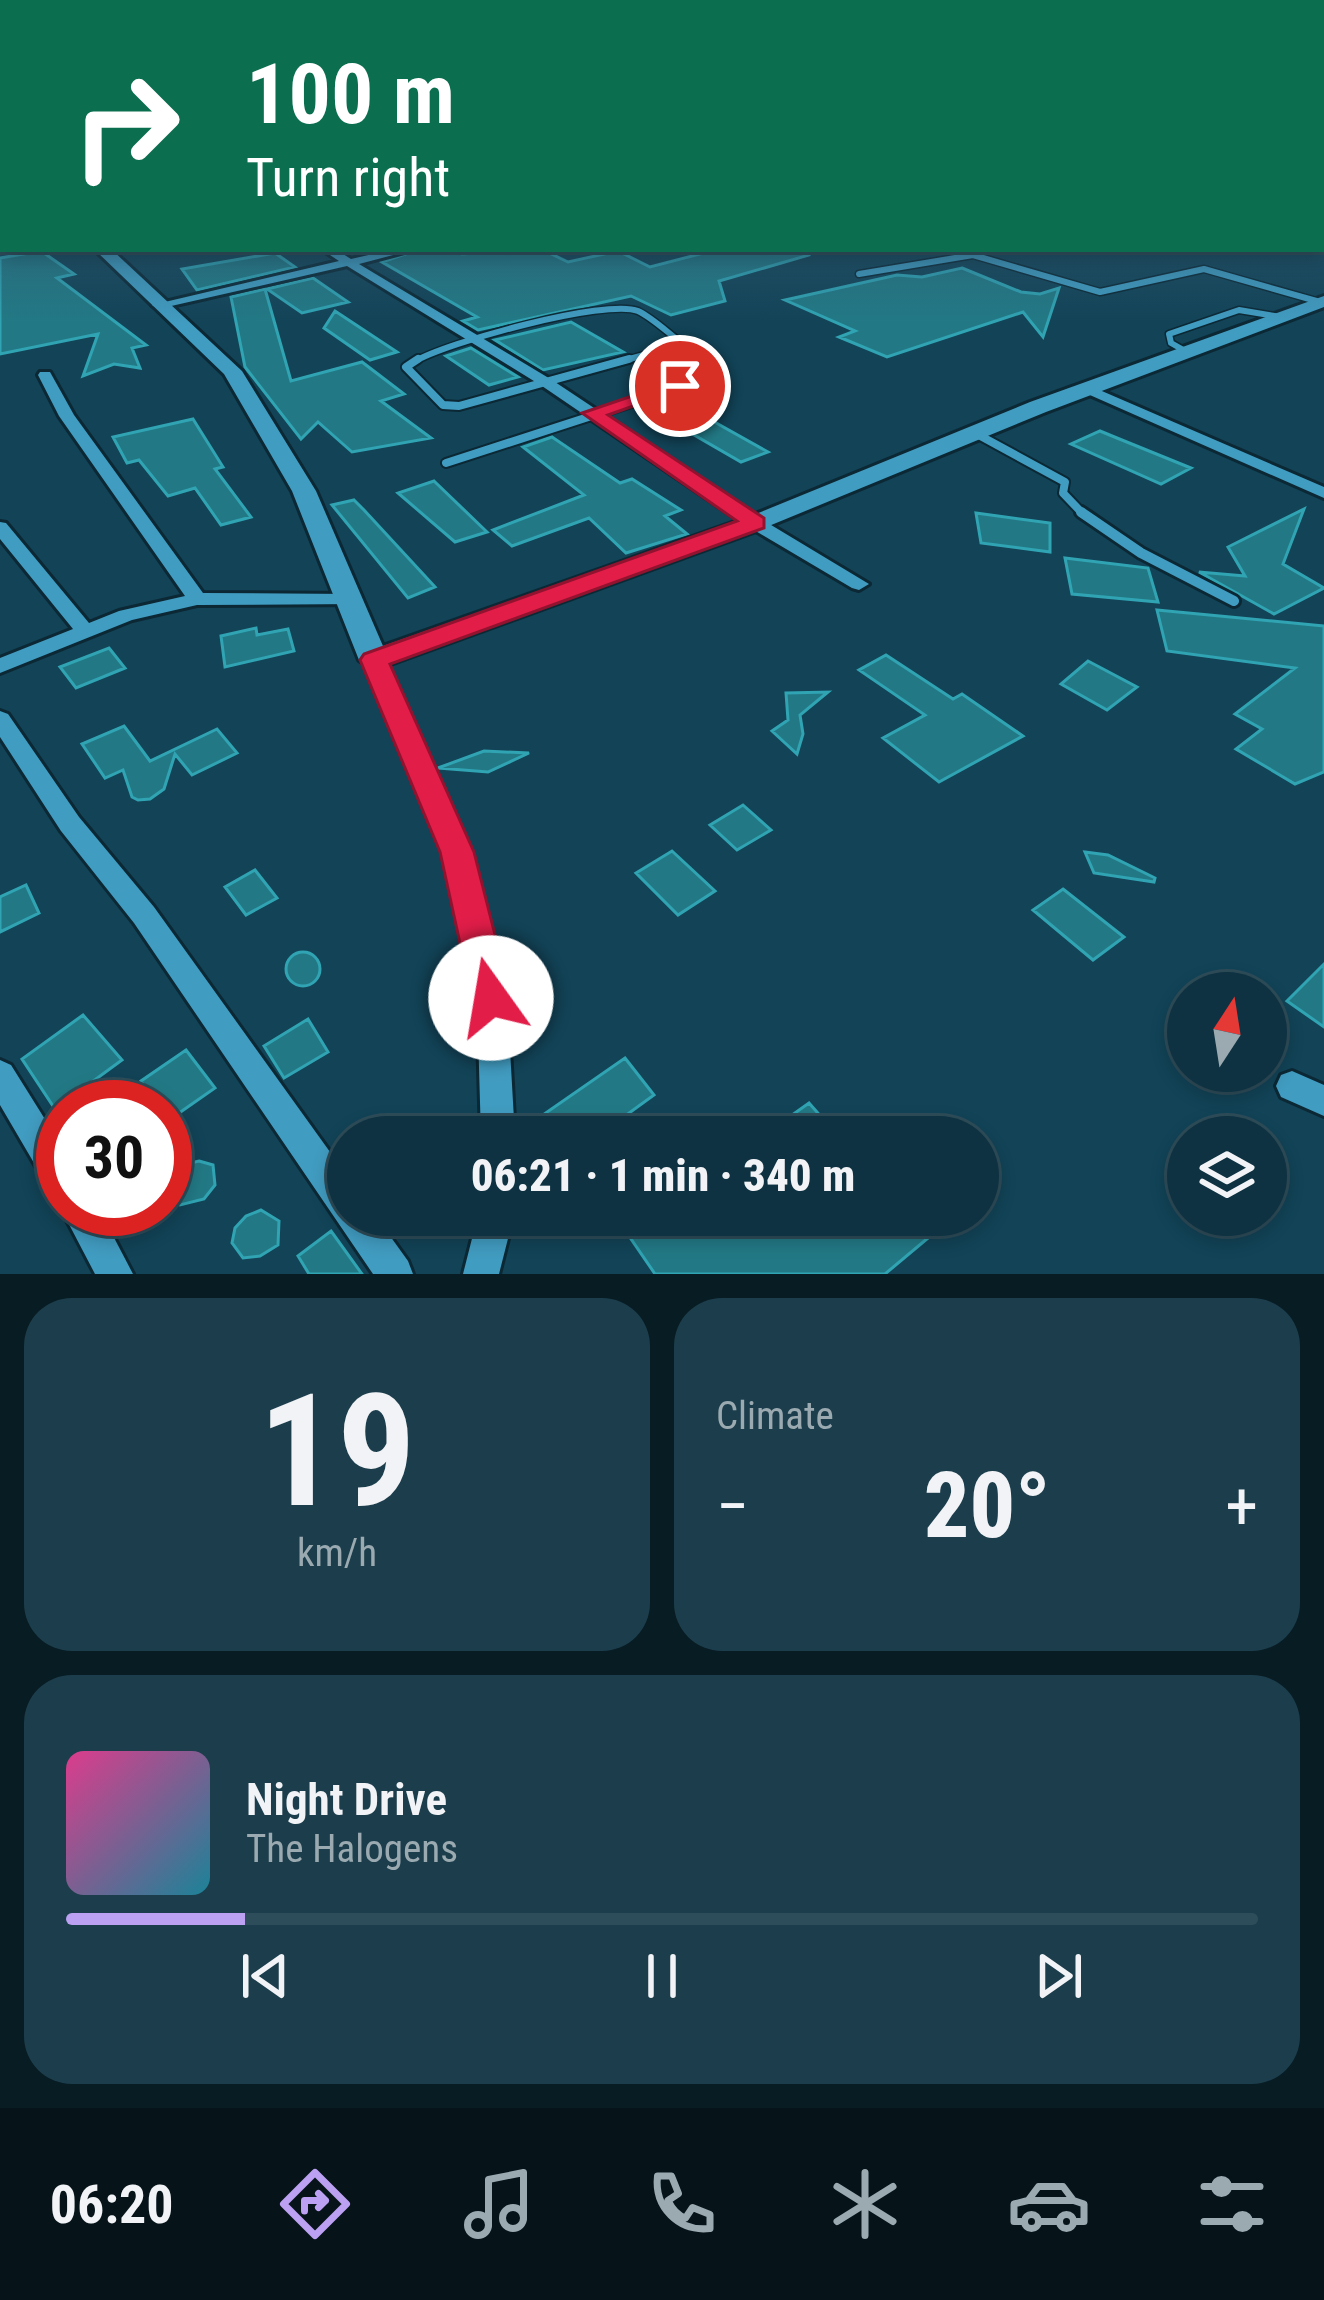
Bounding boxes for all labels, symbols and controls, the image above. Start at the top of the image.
text: 100 m [246,45,455,144]
icon: right [48,48,204,204]
text: Turn right [246,146,450,209]
pin [629,335,731,437]
icon: arrive [647,353,713,419]
position arrow [428,935,554,1061]
north arrow [1167,972,1287,1092]
map controls [1167,972,1287,1236]
speed limit sign: 30 [36,1080,192,1236]
button: layers [1167,1116,1287,1236]
text: 06:21 · 1 min · 340 m [471,1149,855,1202]
text: 19 [258,1360,416,1543]
text: Climate [716,1393,834,1439]
text: 20° [924,1454,1051,1559]
text: − [716,1468,749,1545]
text: + [1225,1468,1258,1545]
text: km/h [297,1530,377,1576]
text: Night Drive [246,1773,447,1826]
text: The Halogens [246,1826,458,1872]
icon: previous [232,1943,298,2009]
icon: pause [629,1943,695,2009]
icon: next [1026,1943,1092,2009]
icon: directions [273,2162,357,2246]
icon: music [457,2162,541,2246]
icon: phone [640,2162,724,2246]
icon: climate [823,2162,907,2246]
icon: car [1007,2162,1091,2246]
icon: filters [1190,2162,1274,2246]
text: 06:20 [50,2173,174,2236]

